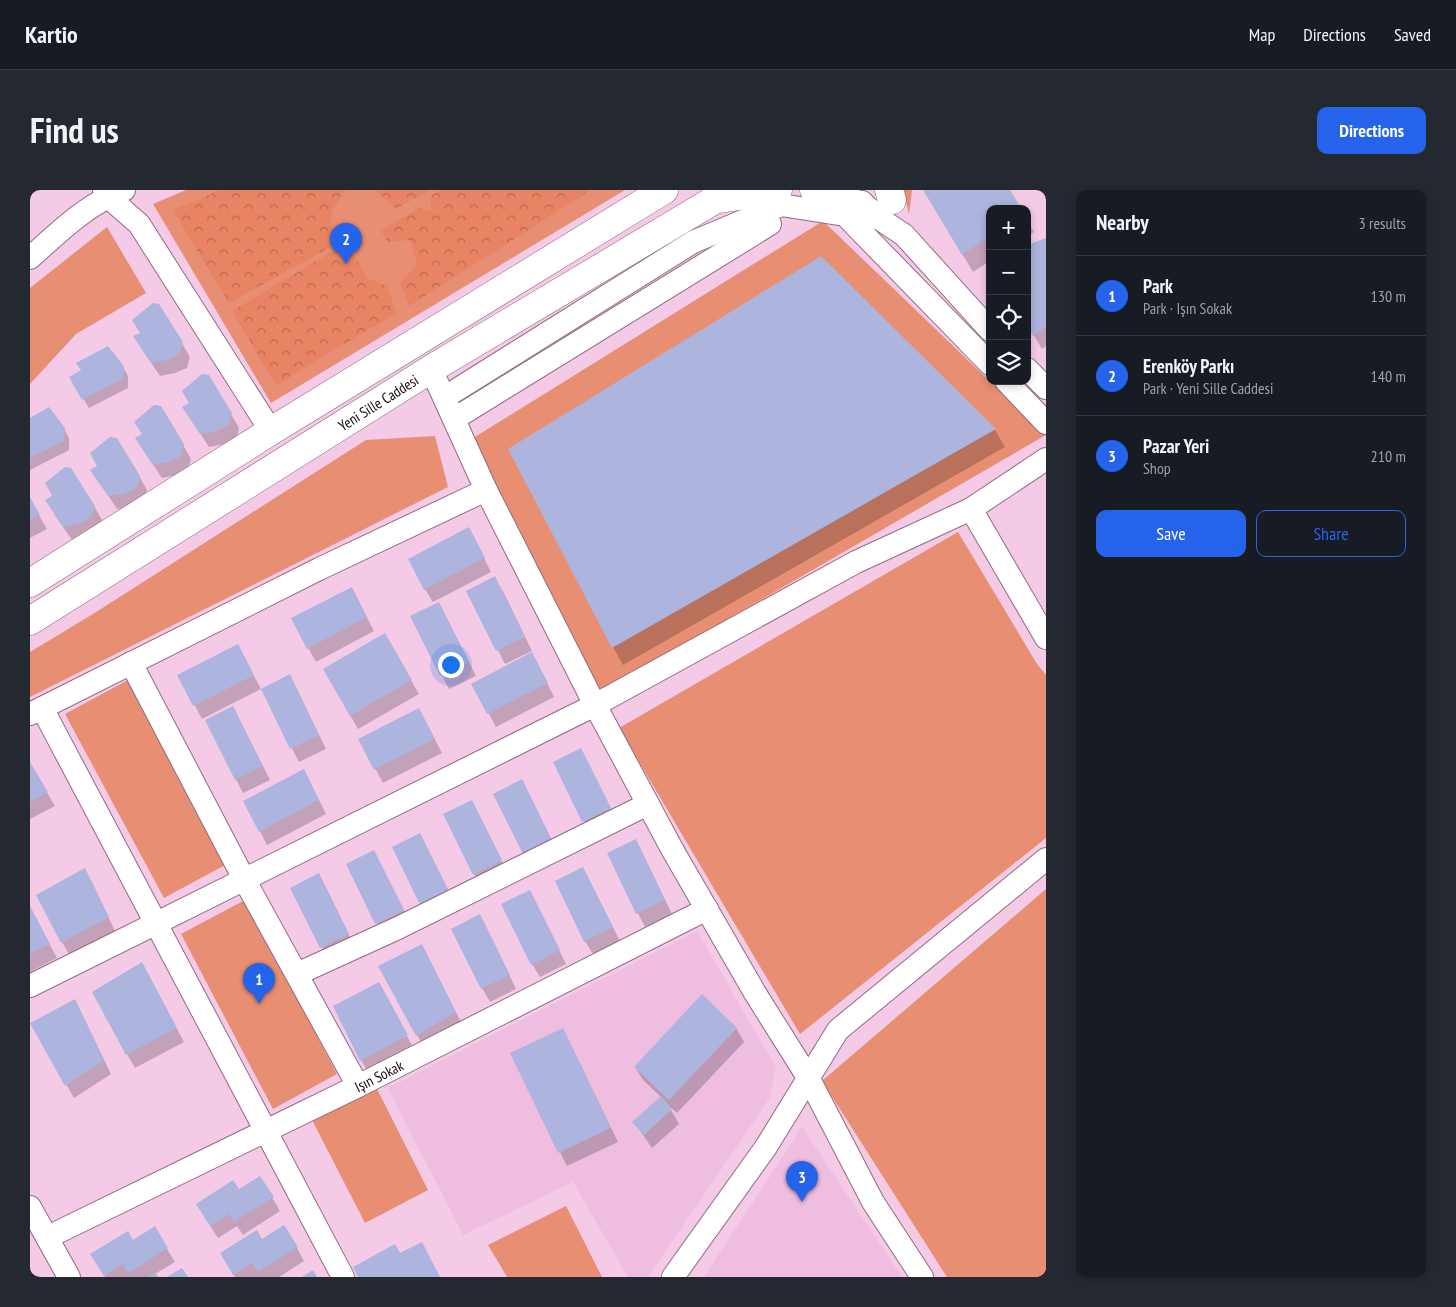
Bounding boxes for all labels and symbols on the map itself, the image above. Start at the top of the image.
pin: 2 [330,223,362,264]
street label: Yeni Sille Caddesi [334,370,422,435]
your location [438,652,464,678]
pin: 1 [243,963,275,1004]
street label: Işın Sokak [351,1055,406,1096]
pin: 3 [786,1161,818,1202]

